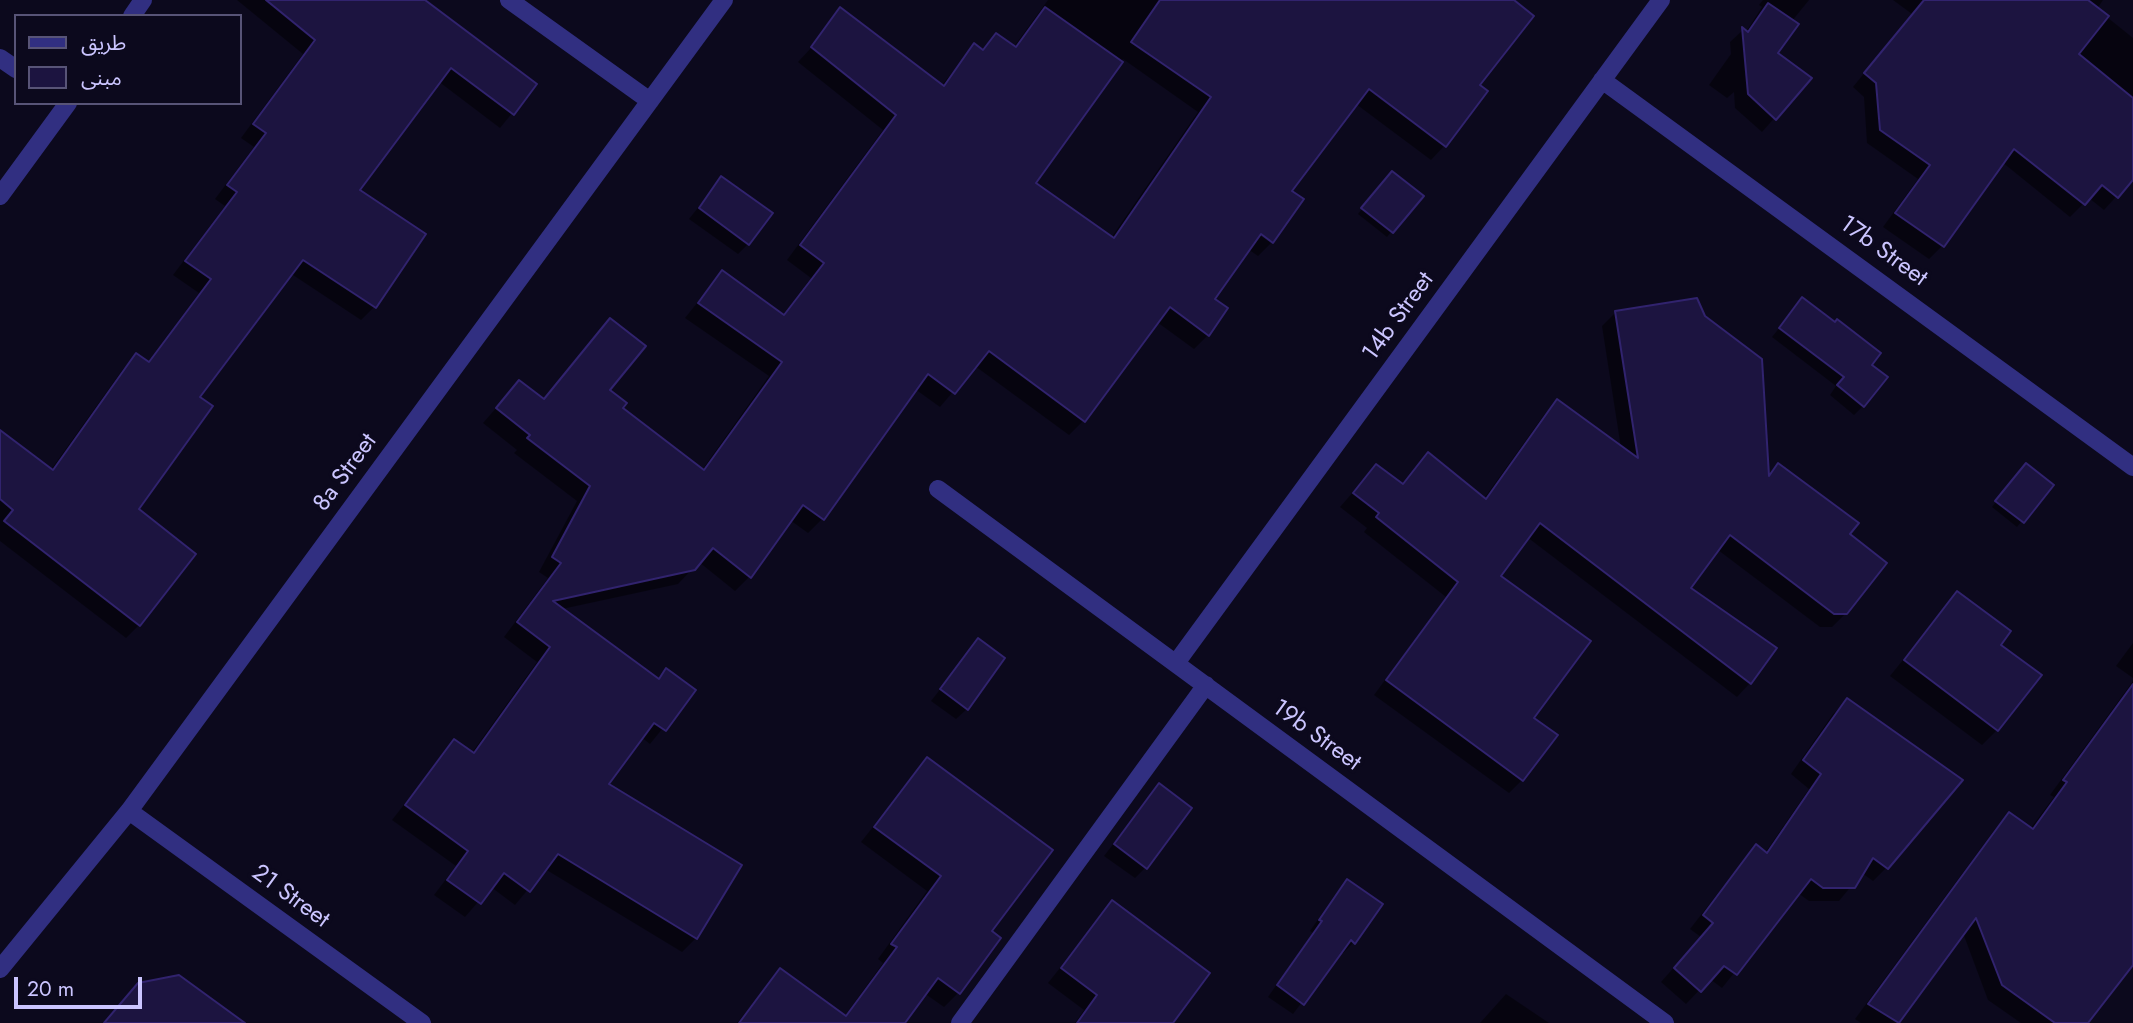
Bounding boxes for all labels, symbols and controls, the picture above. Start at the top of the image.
legend [14,14,242,105]
text: طريق [81,28,126,58]
text: مبنى [81,63,122,93]
street label: 17b Street [1833,211,1933,293]
street label: 14b Street [1357,267,1441,367]
street label: 8a Street [308,428,384,518]
street label: 19b Street [1266,694,1366,778]
street label: 21 Street [246,859,334,935]
scale bar [18,964,145,1008]
text: 20 m [27,974,74,1004]

